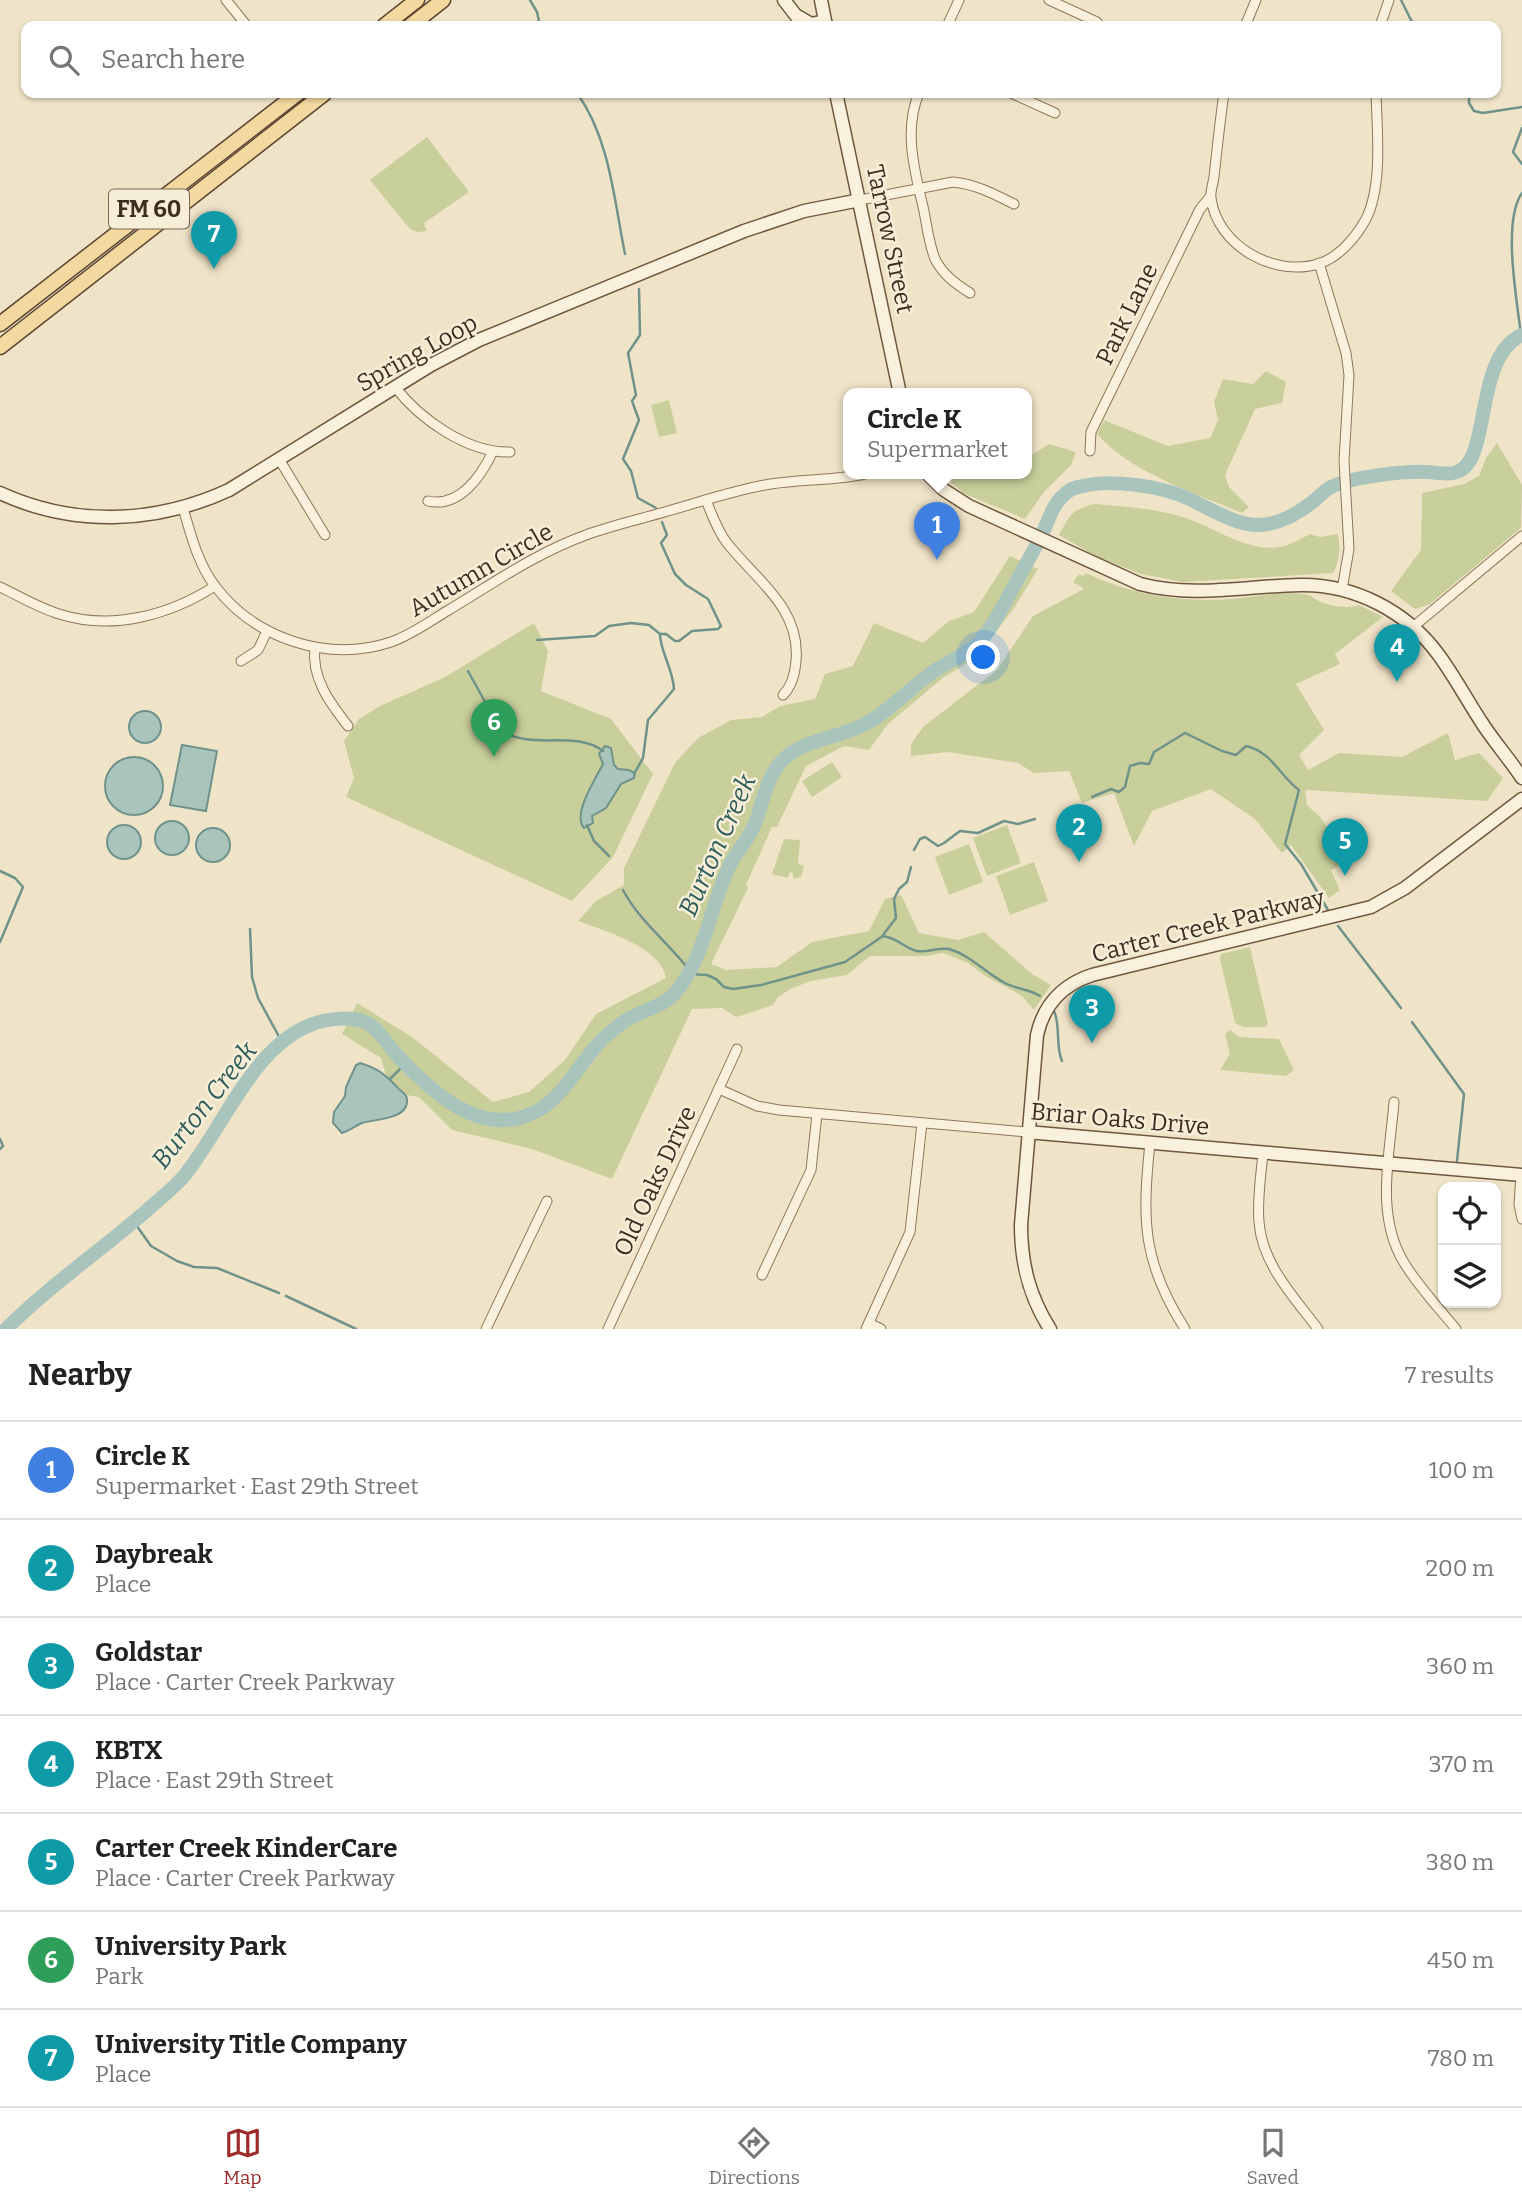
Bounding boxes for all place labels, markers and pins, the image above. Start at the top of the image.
pin: 7 [191,211,237,269]
pin: 1 [914,502,960,560]
pin: 4 [1374,624,1420,682]
pin: 6 [471,699,517,757]
pin: 2 [1056,804,1102,862]
pin: 5 [1322,818,1368,876]
pin: 3 [1069,985,1115,1043]

